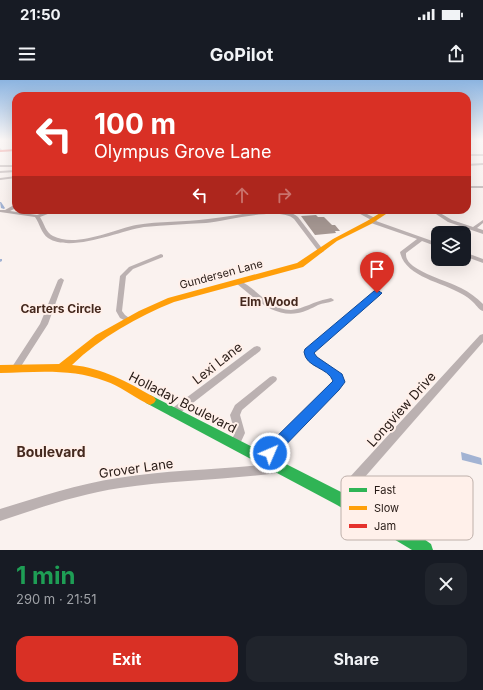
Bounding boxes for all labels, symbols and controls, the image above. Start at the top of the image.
text: 21:50 [20,5,61,24]
icon: menu [16,43,38,65]
icon: share [445,43,467,65]
text: GoPilot [210,44,273,65]
text: 100 m [94,107,176,141]
icon: left [28,108,80,160]
text: Olympus Grove Lane [94,141,271,162]
icon: left [189,184,211,206]
icon: ahead [231,184,253,206]
icon: right [273,184,295,206]
map controls [431,226,471,266]
button: layers [431,226,471,266]
pin [360,252,394,293]
street label: Gundersen Lane [178,256,264,292]
icon: arrive [366,258,388,280]
district label: Elm Wood [240,294,298,309]
district label: Carters Circle [20,301,102,316]
street label: Lexi Lane [189,339,245,387]
street label: Holladay Boulevard [126,368,240,436]
street label: Longview Drive [363,368,439,450]
position arrow [249,432,291,474]
district label: Boulevard [16,443,86,460]
street label: Grover Lane [98,455,174,481]
legend [341,476,473,540]
text: Fast [374,483,396,497]
text: Slow [374,501,399,515]
text: Jam [374,519,396,533]
text: 1 min [16,561,75,590]
button: close [425,563,467,605]
text: 290 m · 21:51 [16,591,96,607]
button: Exit [16,636,238,682]
button: Share [246,636,467,682]

